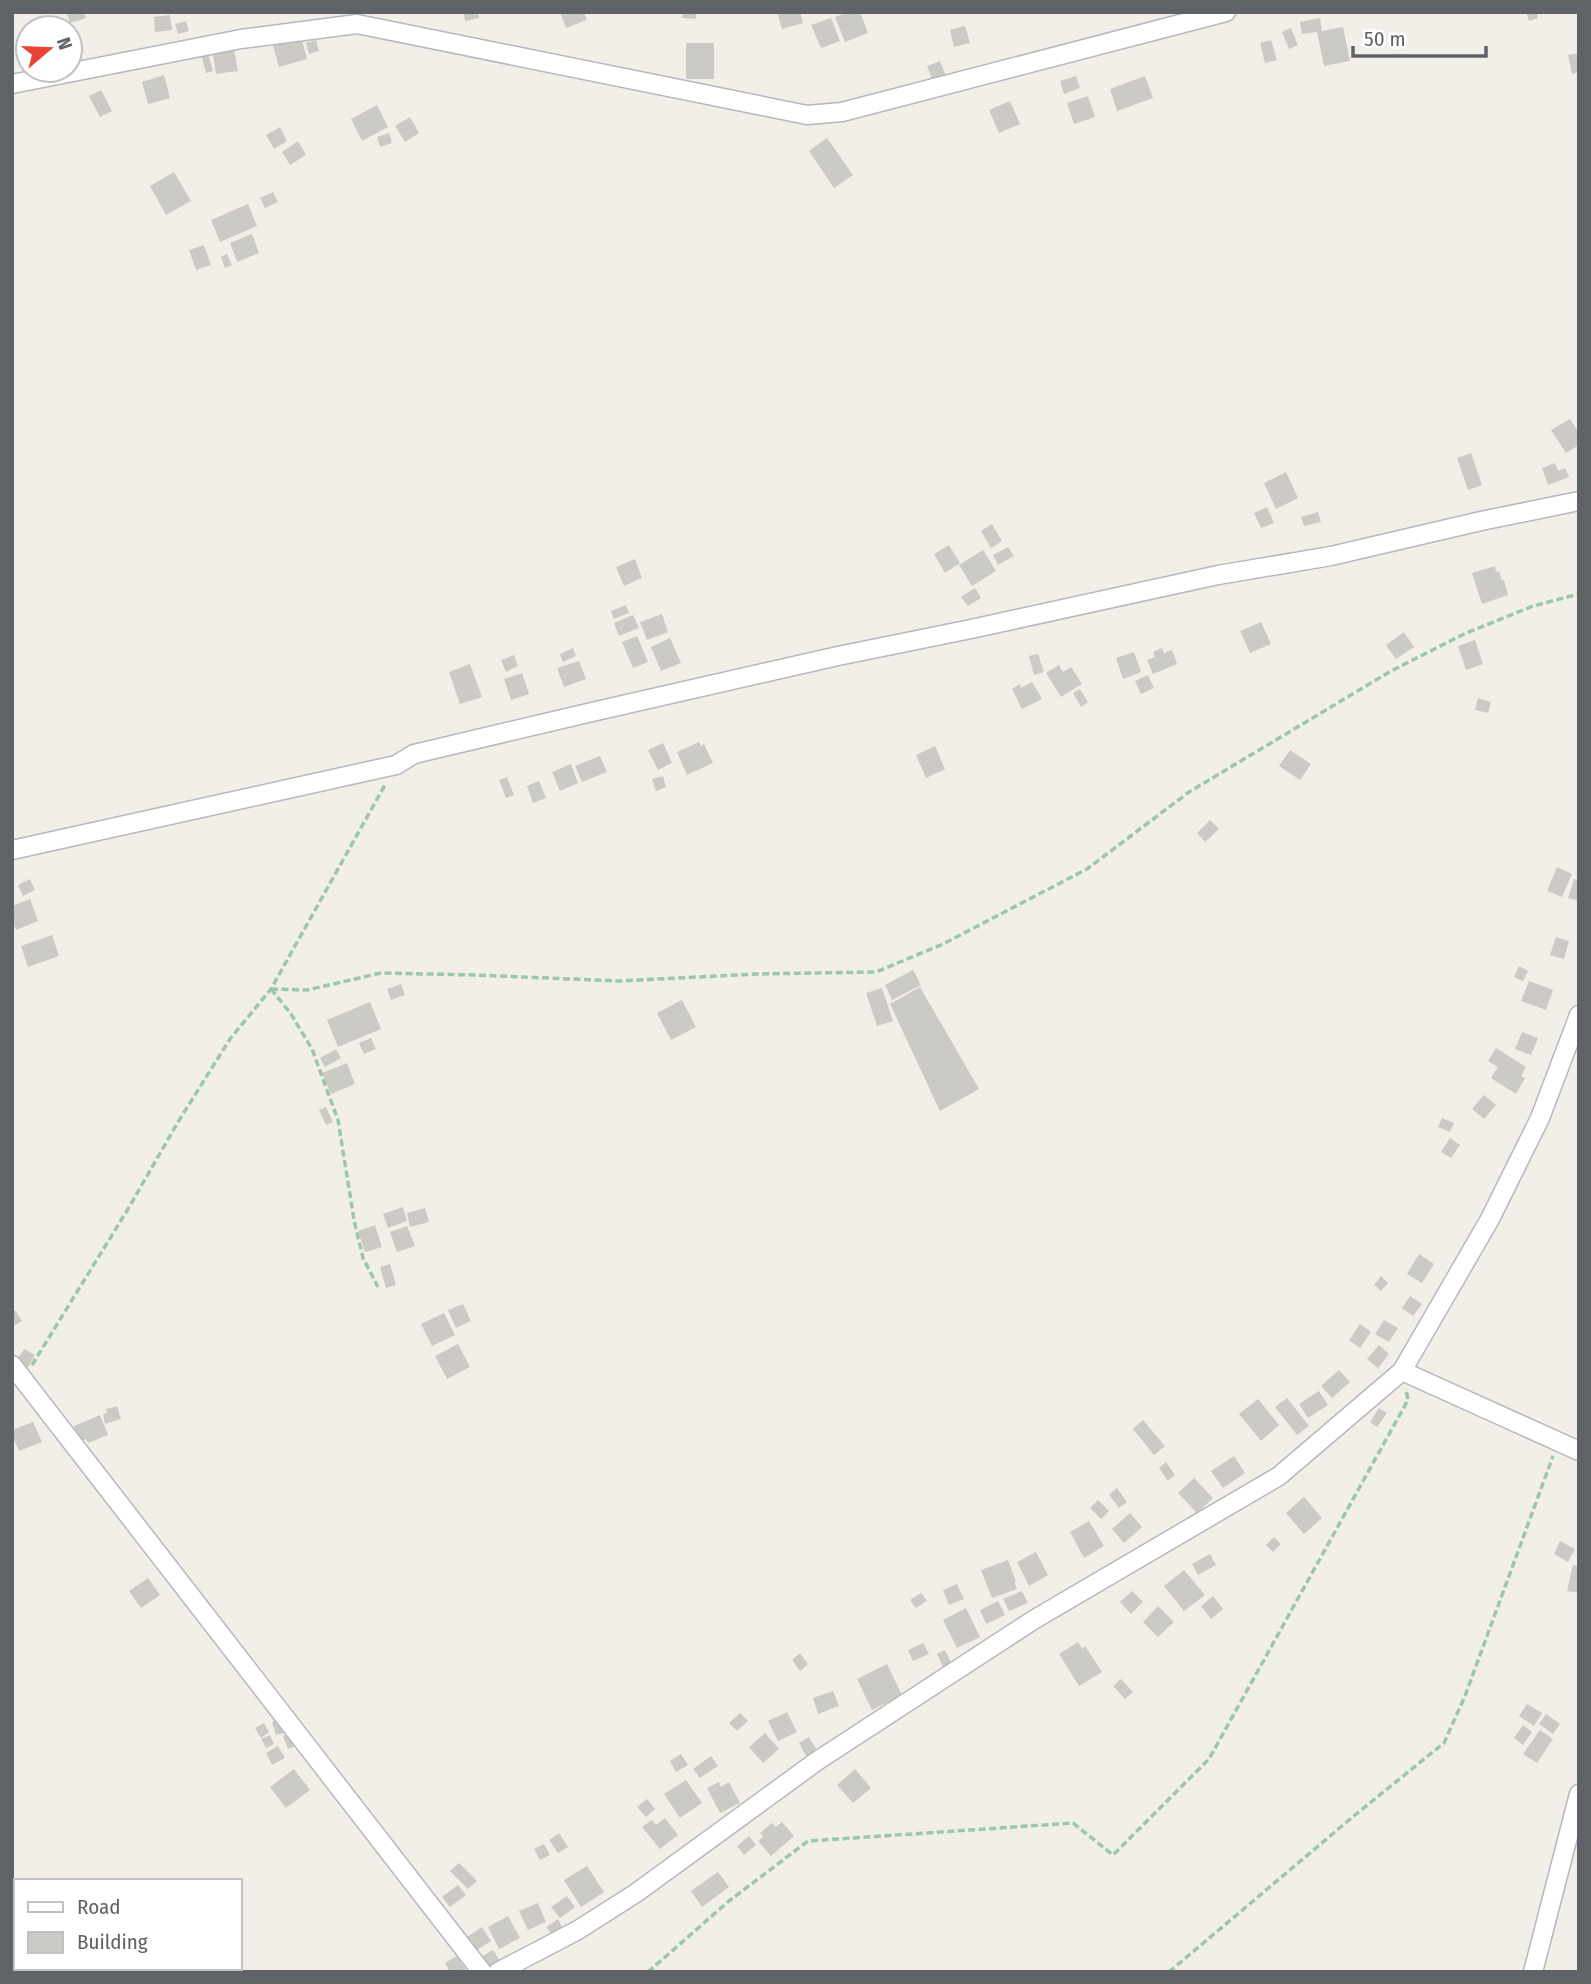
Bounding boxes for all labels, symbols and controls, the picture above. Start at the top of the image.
north arrow [14,14,84,84]
scale bar [1353,14,1486,58]
text: 50 m [1364,26,1406,52]
text: N [52,34,77,53]
legend [14,1879,242,1970]
text: Road [77,1894,121,1920]
text: Building [77,1929,148,1955]

